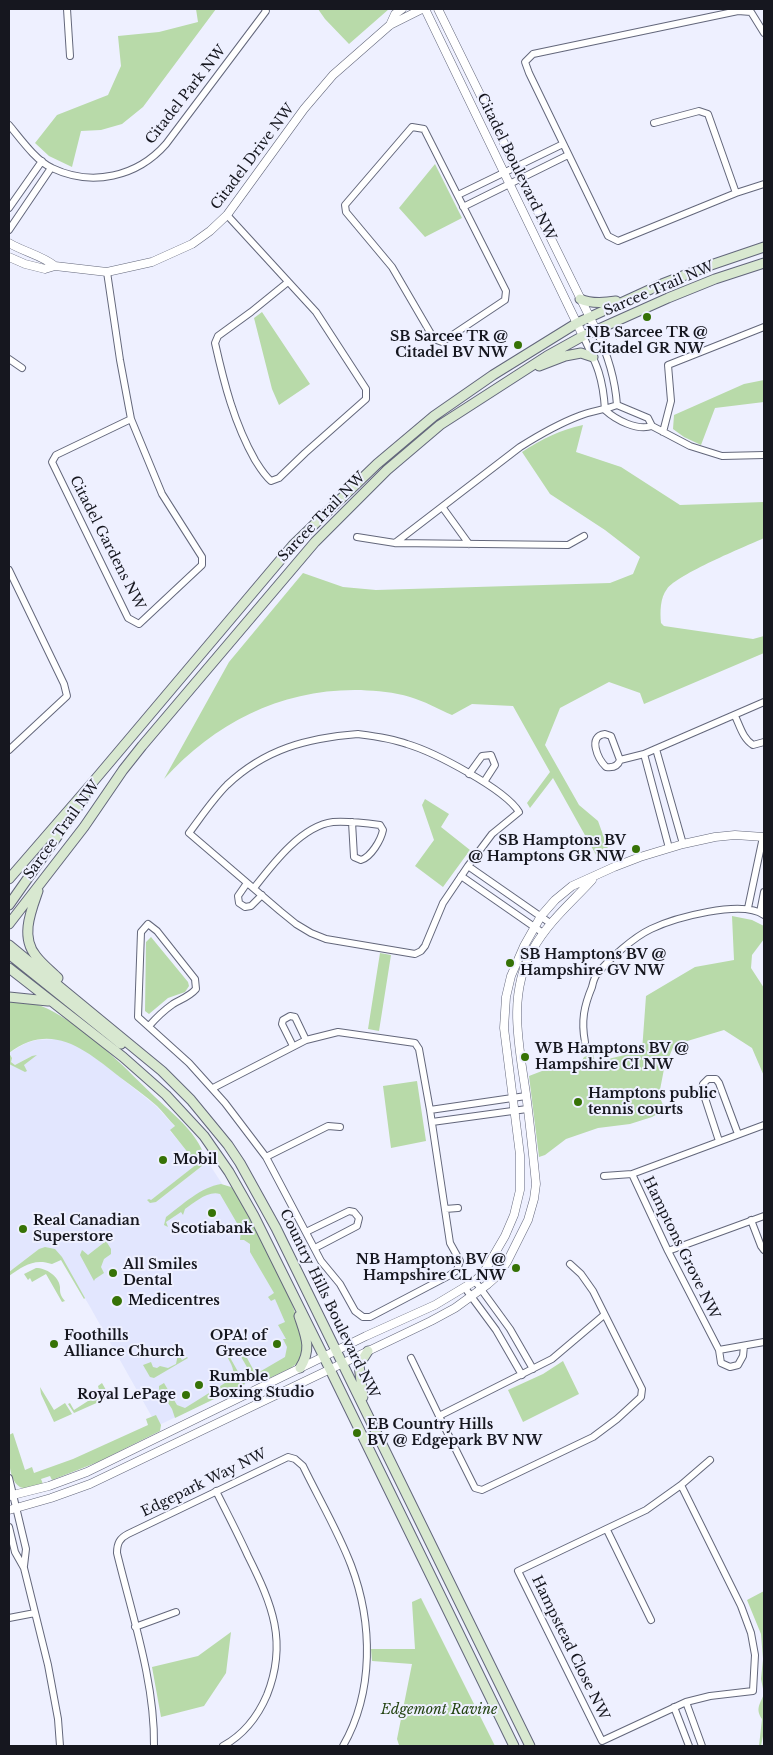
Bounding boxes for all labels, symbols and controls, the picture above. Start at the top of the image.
street label: Citadel Park NW [142,42,230,148]
street label: Citadel Boulevard NW [473,91,559,243]
street label: Citadel Drive NW [208,101,298,213]
street label: Sarcee Trail NW [601,258,717,320]
marker: NB Sarcee TR @ Citadel GR NW [641,311,653,323]
place label: NB Sarcee TR @ Citadel GR NW [586,325,708,358]
place label: SB Sarcee TR @ Citadel BV NW [390,329,508,362]
marker: SB Sarcee TR @ Citadel BV NW [512,339,524,351]
street label: Sarcee Trail NW [275,469,369,565]
street label: Citadel Gardens NW [66,473,148,613]
street label: Sarcee Trail NW [21,777,103,883]
place label: SB Hamptons BV @ Hamptons GR NW [468,833,626,866]
marker: SB Hamptons BV @ Hamptons GR NW [630,843,642,855]
place label: SB Hamptons BV @ Hampshire GV NW [520,947,666,980]
marker: SB Hamptons BV @ Hampshire GV NW [504,957,516,969]
place label: WB Hamptons BV @ Hampshire CI NW [535,1041,689,1074]
marker: WB Hamptons BV @ Hampshire CI NW [519,1051,531,1063]
place label: Hamptons public tennis courts [588,1086,717,1118]
marker: Hamptons public tennis courts [572,1096,584,1108]
place label: Mobil [173,1152,217,1168]
marker: Mobil [157,1154,169,1166]
street label: Hamptons Grove NW [639,1174,723,1322]
marker: Scotiabank [206,1207,218,1219]
street label: Country Hills Boulevard NW [276,1207,382,1401]
place label: Real Canadian Superstore [33,1213,140,1246]
place label: Scotiabank [171,1221,253,1237]
marker: Real Canadian Superstore [17,1223,29,1235]
place label: NB Hamptons BV @ Hampshire CL NW [356,1252,506,1284]
place label: All Smiles Dental [123,1257,197,1290]
marker: NB Hamptons BV @ Hampshire CL NW [510,1262,522,1274]
marker: All Smiles Dental [107,1267,119,1279]
place label: Medicentres [128,1293,220,1309]
marker: Medicentres [110,1294,124,1308]
place label: Foothills Alliance Church [64,1328,185,1360]
place label: OPA! of Greece [210,1328,267,1360]
marker: Foothills Alliance Church [48,1338,60,1350]
marker: OPA! of Greece [271,1338,283,1350]
place label: Rumble Boxing Studio [209,1369,314,1401]
marker: Rumble Boxing Studio [193,1379,205,1391]
place label: Royal LePage [77,1387,176,1403]
marker: Royal LePage [180,1389,192,1401]
place label: EB Country Hills BV @ Edgepark BV NW [367,1417,542,1450]
marker: EB Country Hills BV @ Edgepark BV NW [351,1427,363,1439]
street label: Edgepark Way NW [139,1445,269,1521]
street label: Hampstead Close NW [528,1573,612,1723]
park label: Edgemont Ravine [381,1702,497,1718]

